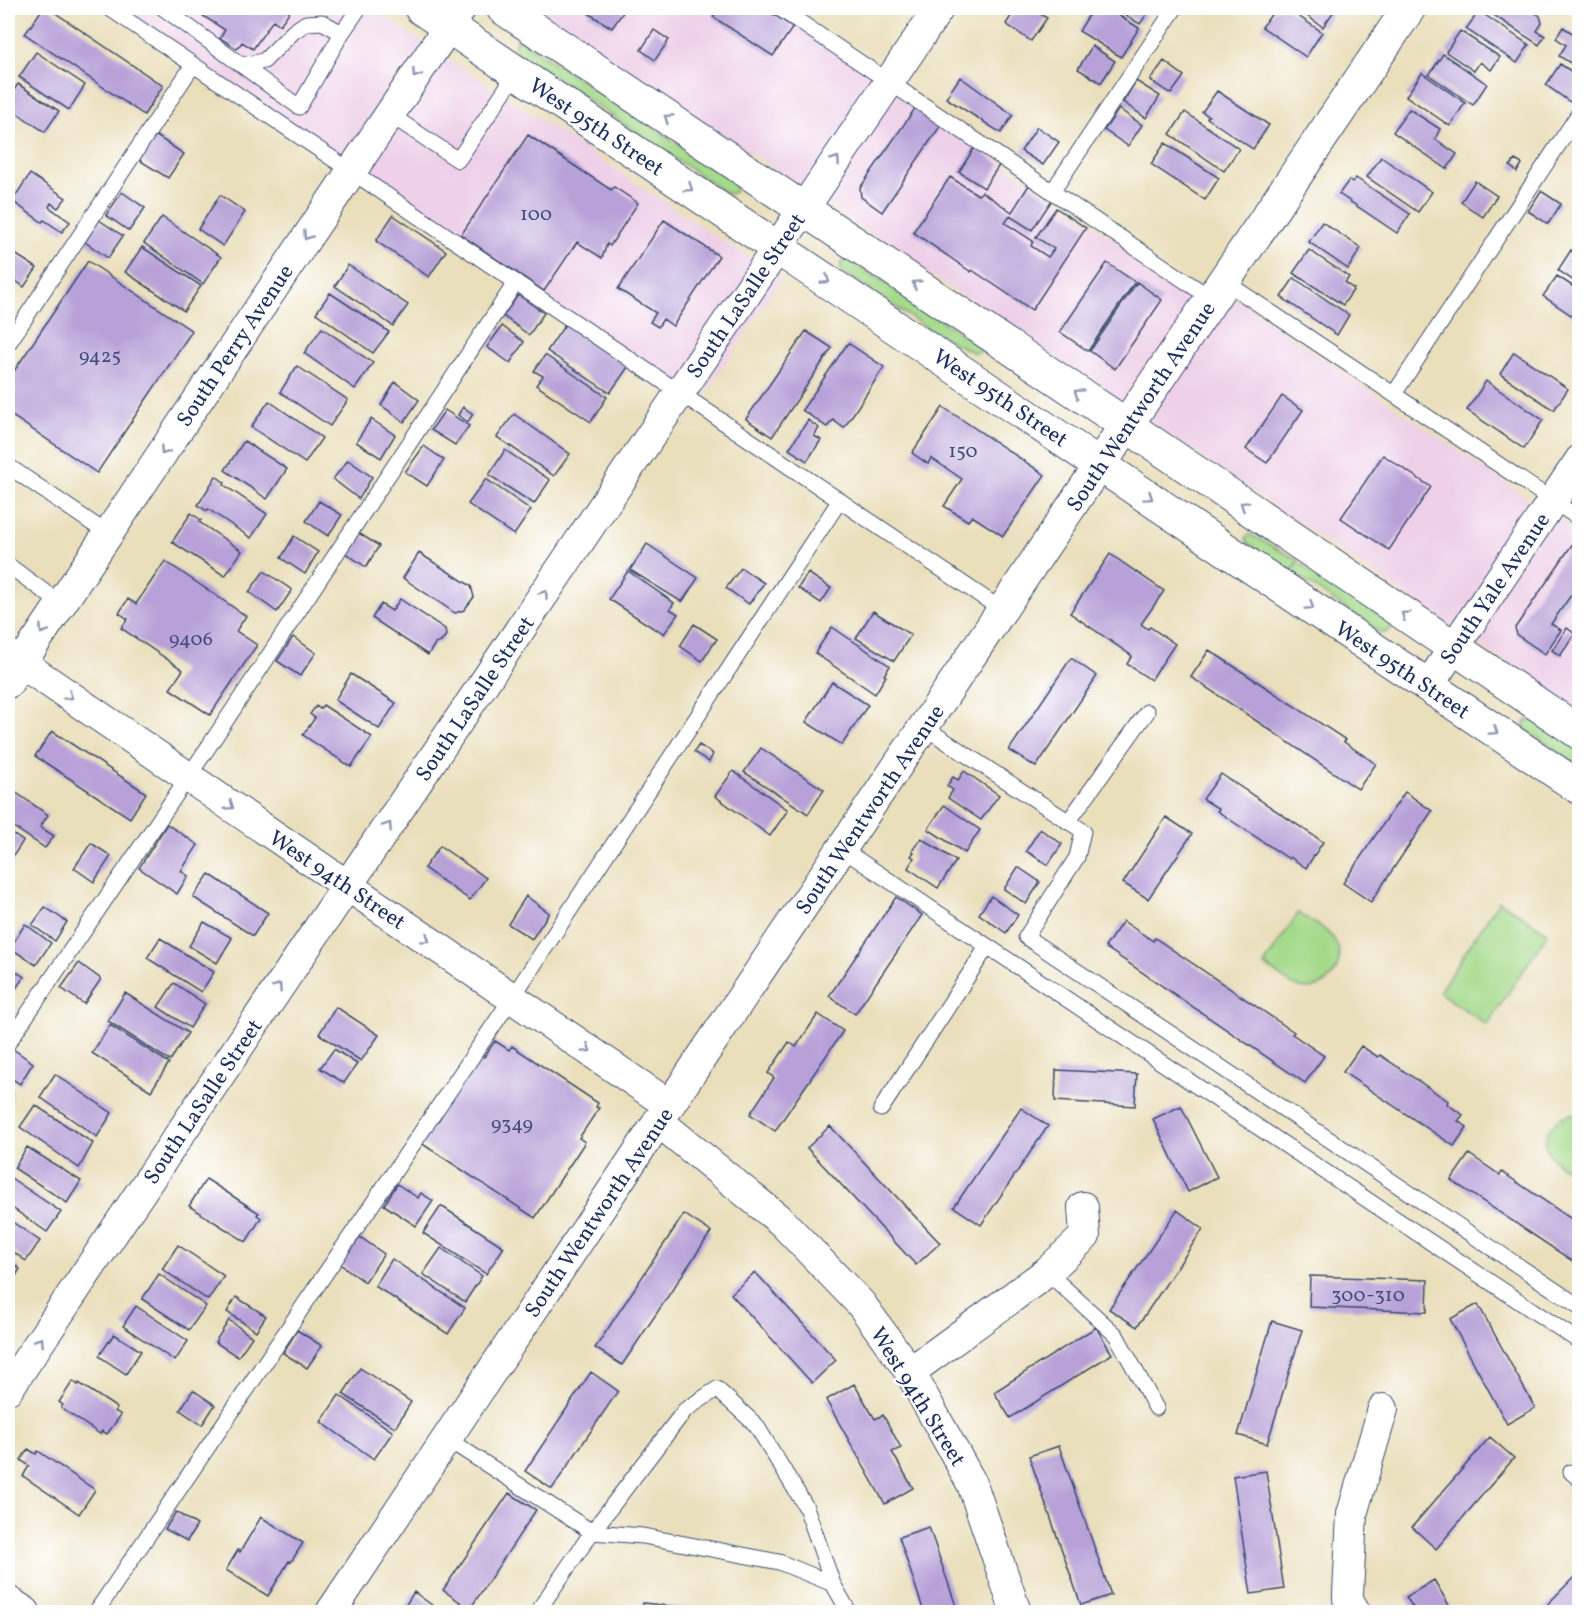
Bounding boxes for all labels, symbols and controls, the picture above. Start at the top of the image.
one-way arrow [412,68,423,79]
street label: West 95th Street [522,71,670,185]
one-way arrow [663,114,674,125]
one-way arrow [829,156,840,167]
one-way arrow [682,181,693,192]
house number: 100 [520,201,552,229]
street label: South LaSalle Street [680,207,814,385]
one-way arrow [303,230,314,241]
street label: South Perry Avenue [170,259,302,434]
one-way arrow [819,273,830,284]
one-way arrow [911,280,922,291]
street label: South Wentworth Avenue [1060,296,1224,519]
street label: West 95th Street [926,342,1074,456]
house number: 9425 [79,343,121,371]
one-way arrow [1073,389,1084,400]
house number: 150 [949,438,978,466]
one-way arrow [160,444,171,455]
one-way arrow [1142,490,1153,501]
one-way arrow [1240,501,1251,512]
street label: South Yale Avenue [1434,507,1559,672]
one-way arrow [536,590,547,601]
one-way arrow [1304,599,1315,610]
street label: South LaSalle Street [409,610,543,788]
one-way arrow [1401,611,1412,622]
street label: West 95th Street [1328,614,1476,728]
one-way arrow [39,623,50,634]
house number: 9406 [169,626,213,654]
one-way arrow [63,689,74,700]
street label: South Wentworth Avenue [789,699,953,922]
one-way arrow [1488,723,1498,735]
one-way arrow [224,799,235,810]
one-way arrow [380,822,392,832]
street label: West 94th Street [262,824,411,939]
one-way arrow [420,932,431,943]
one-way arrow [271,983,282,994]
street label: South LaSalle Street [137,1013,271,1191]
one-way arrow [581,1042,592,1053]
street label: South Wentworth Avenue [518,1102,682,1325]
house number: 9349 [491,1111,533,1139]
house number: 300-310 [1331,1282,1405,1310]
street label: West 94th Street [862,1322,972,1473]
one-way arrow [33,1336,44,1347]

